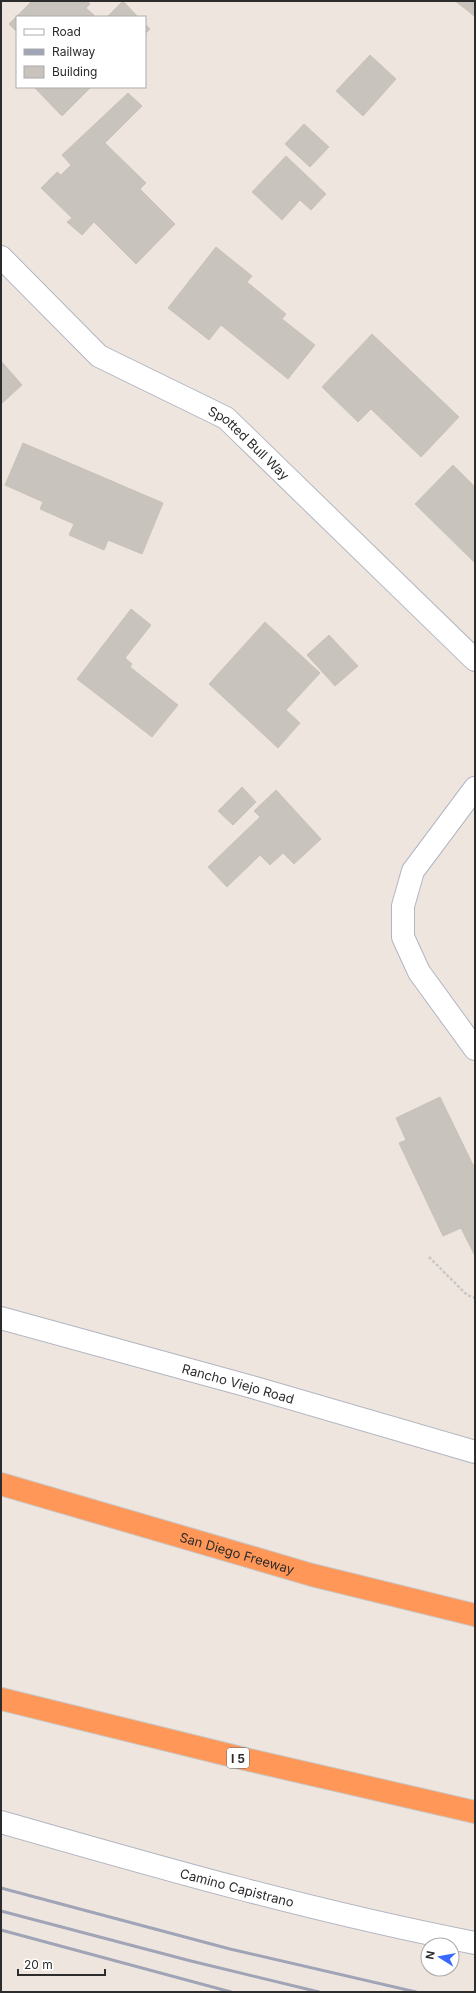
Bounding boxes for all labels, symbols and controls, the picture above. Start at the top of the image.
legend [16,16,146,88]
text: Road [52,24,81,39]
text: Railway [52,44,96,59]
text: Building [52,64,97,79]
street label: Spotted Bull Way [206,403,293,483]
street label: Rancho Viejo Road [180,1360,296,1407]
street label: San Diego Freeway [178,1529,296,1577]
road number: I 5 [227,1748,249,1768]
street label: Camino Capistrano [178,1865,296,1910]
north arrow [420,1937,460,1977]
text: N [423,1950,438,1961]
scale bar [18,1951,105,1977]
text: 20 m [24,1957,53,1972]

